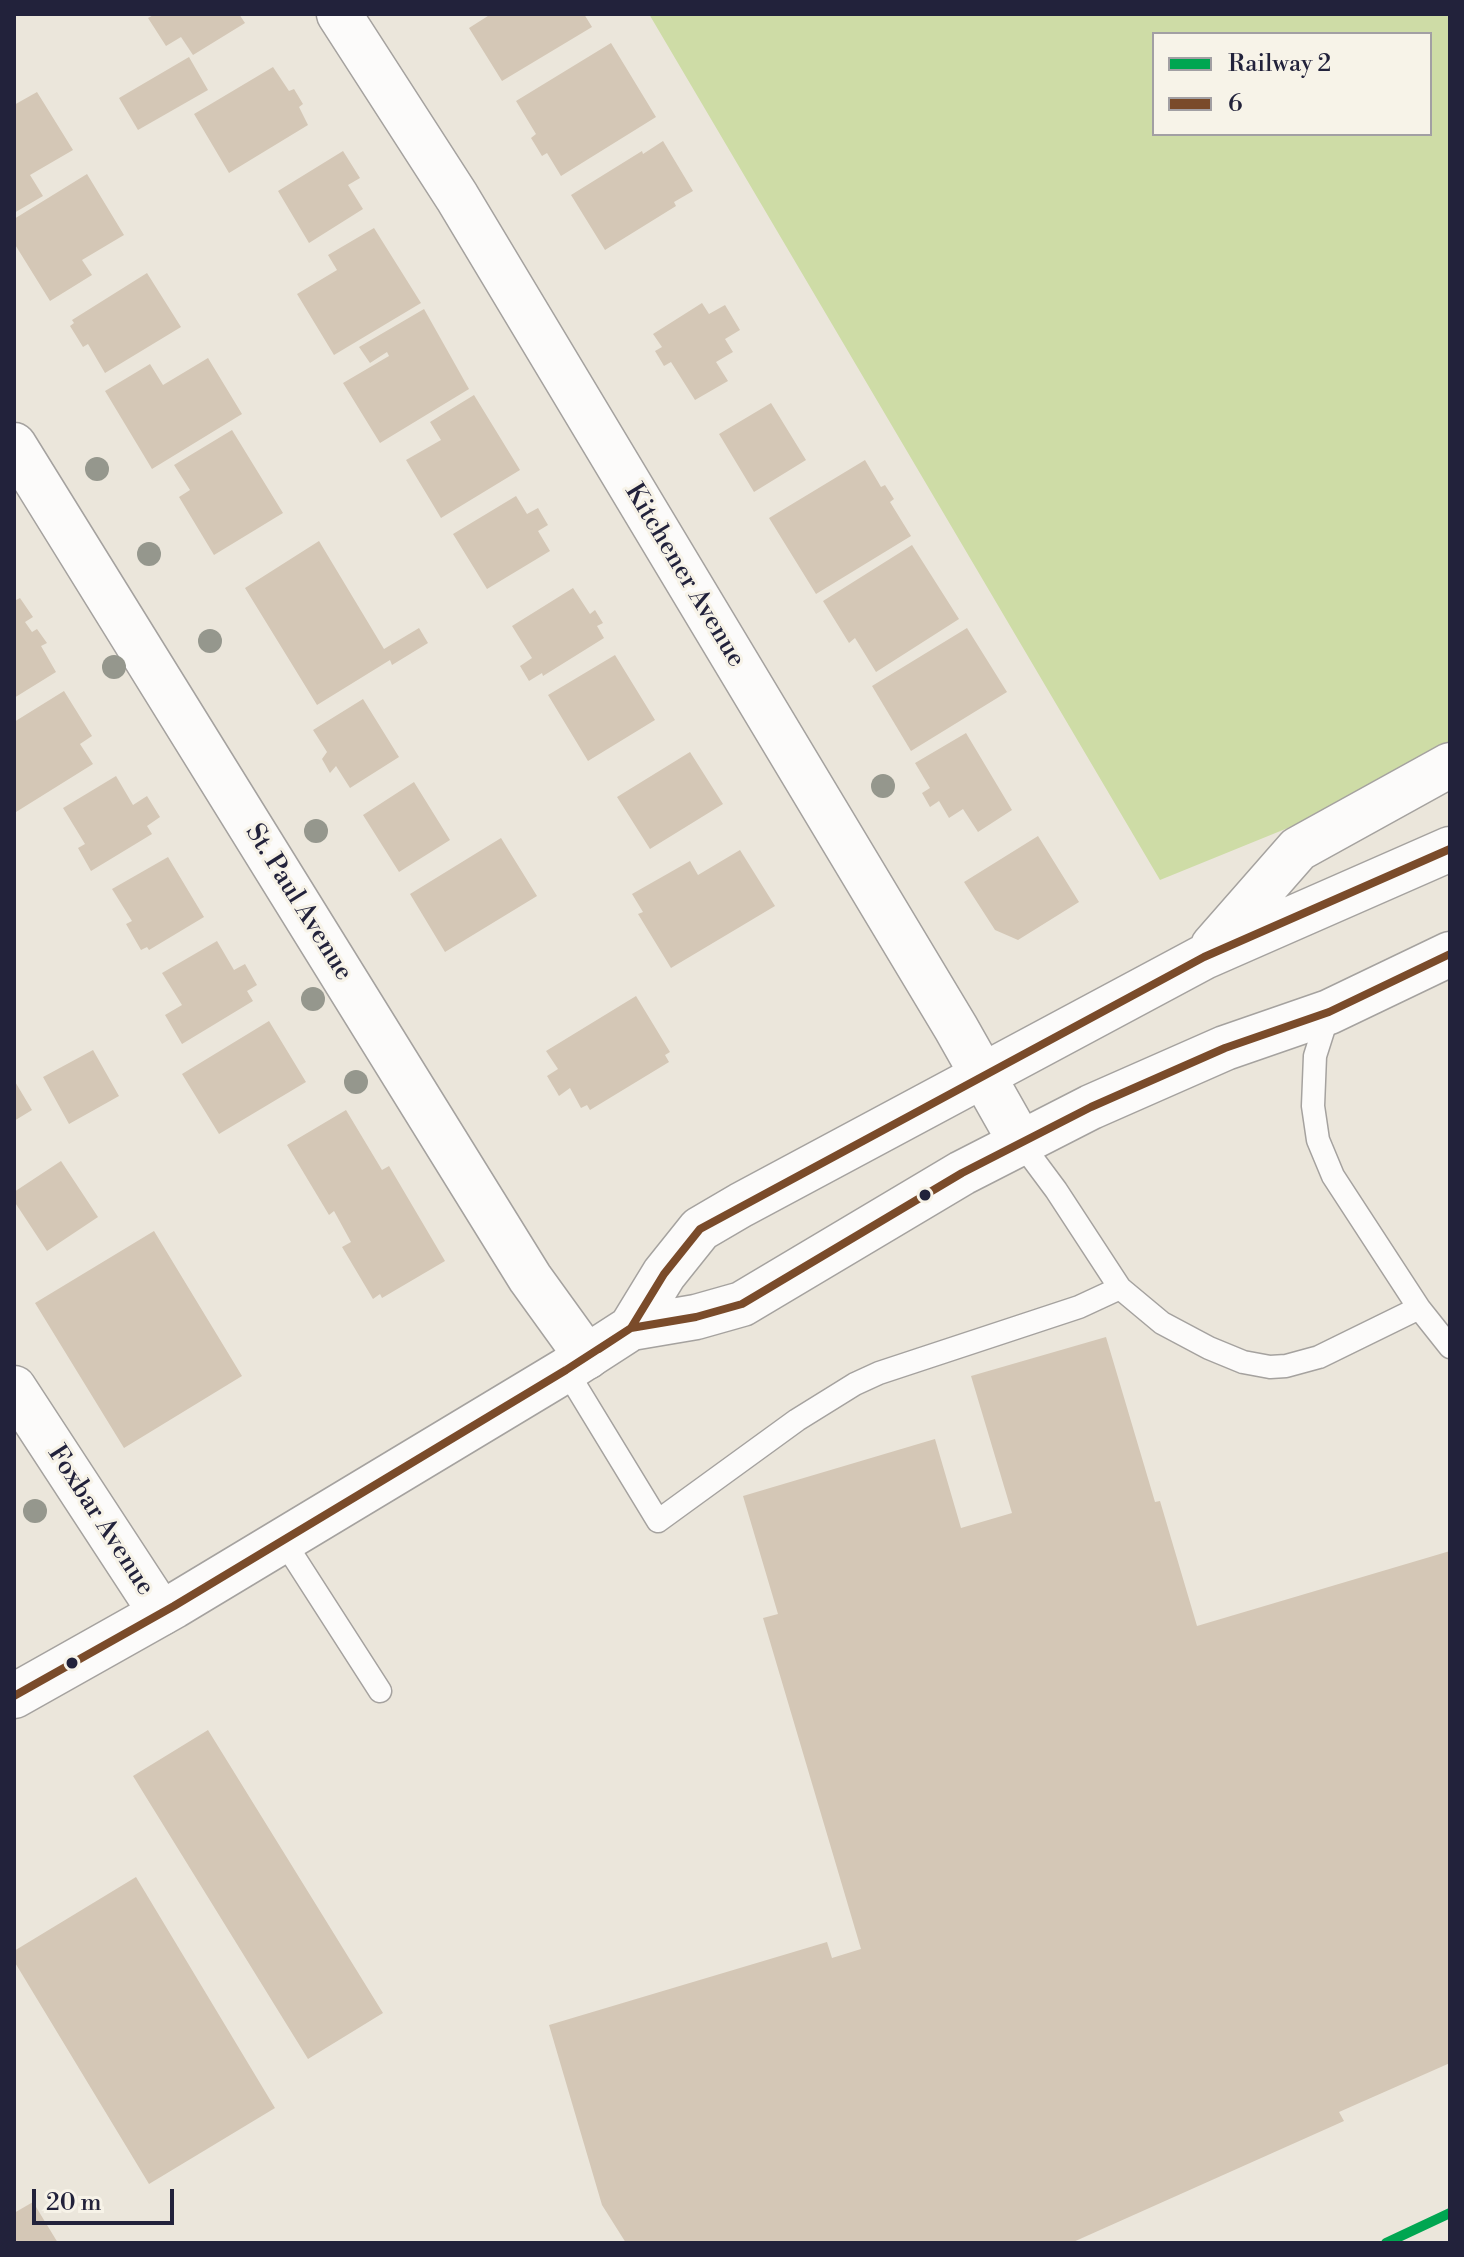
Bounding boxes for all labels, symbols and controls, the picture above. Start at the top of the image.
legend [1152,32,1432,136]
text: Railway 2 [1228,49,1331,79]
text: 6 [1228,89,1243,119]
street label: Kitchener Avenue [617,479,751,673]
street label: St. Paul Avenue [237,819,359,987]
unlabelled marker [917,1187,933,1203]
street label: Foxbar Avenue [40,1440,160,1602]
unlabelled marker [64,1655,80,1671]
scale bar [36,2173,178,2223]
text: 20 m [46,2188,102,2218]

